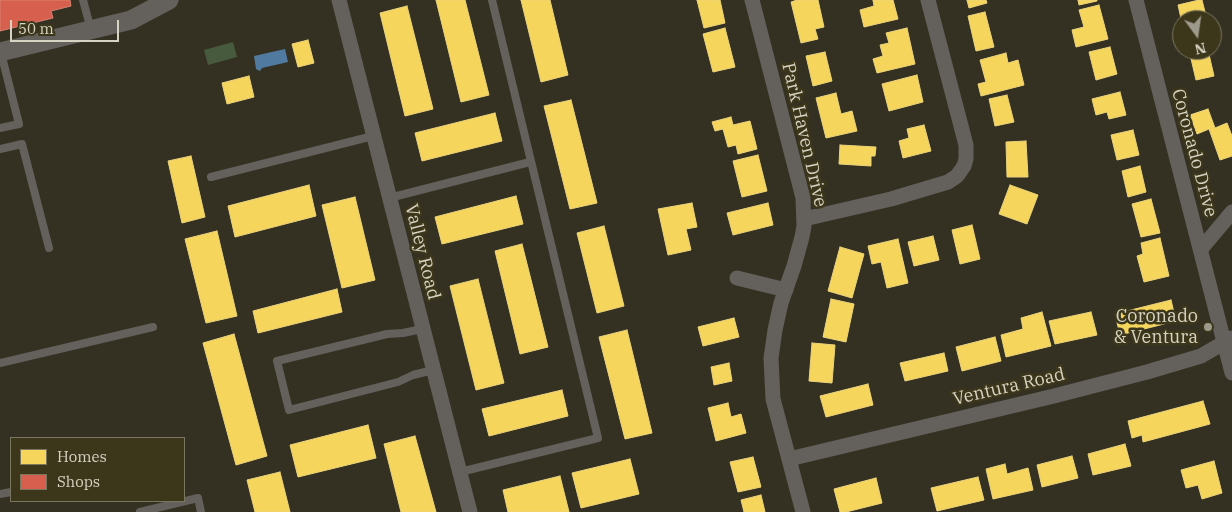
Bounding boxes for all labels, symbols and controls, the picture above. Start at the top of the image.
scale bar [12,10,121,42]
north arrow [1172,10,1222,60]
text: 50 m [18,19,54,38]
text: N [1193,39,1208,59]
street label: Park Haven Drive [777,61,831,209]
street label: Coronado Drive [1167,87,1221,219]
street label: Valley Road [400,202,444,302]
place label: Coronado & Ventura [1114,306,1198,348]
marker: Coronado & Ventura [1202,321,1214,333]
street label: Ventura Road [951,364,1067,410]
legend [10,437,185,502]
text: Homes [57,447,107,466]
text: Shops [57,472,100,491]

